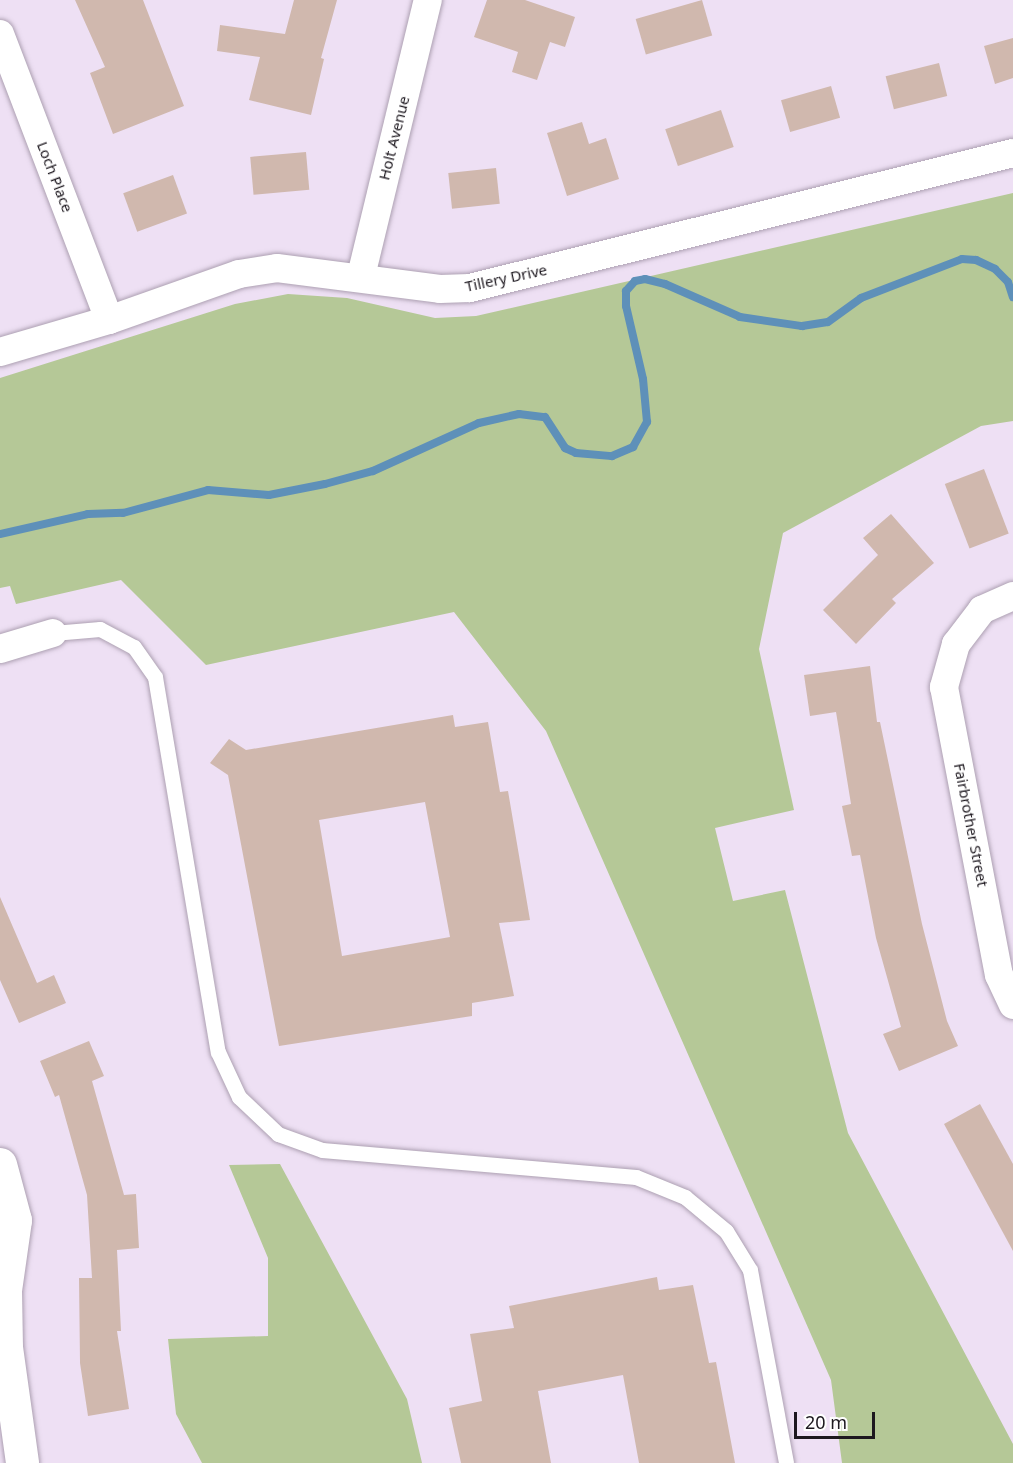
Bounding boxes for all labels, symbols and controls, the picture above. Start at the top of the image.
street label: Holt Avenue [375,94,413,182]
street label: Loch Place [33,139,77,215]
street label: Tillery Drive [463,261,549,295]
street label: Fairbrother Street [950,762,992,888]
scale bar [797,1400,878,1438]
text: 20 m [805,1410,847,1434]

